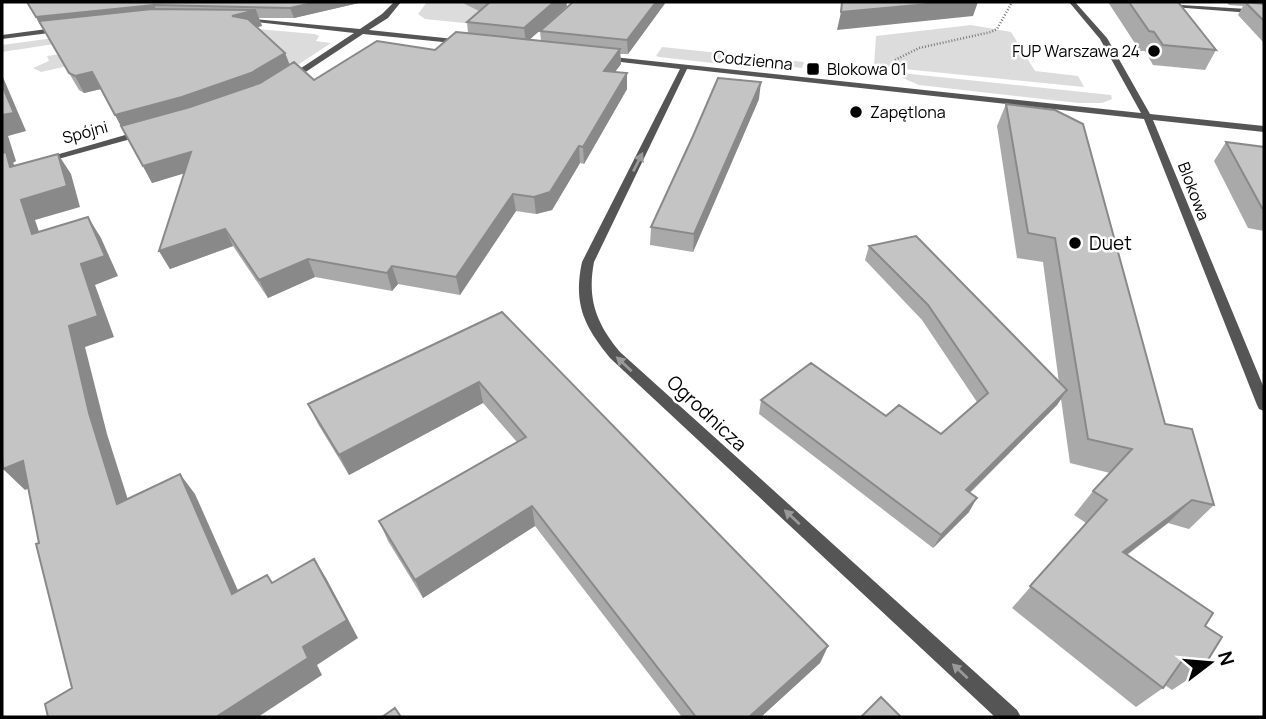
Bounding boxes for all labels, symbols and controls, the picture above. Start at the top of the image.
place label: FUP Warszawa 24 [1012,40,1140,62]
marker: FUP Warszawa 24 [1146,43,1162,59]
street label: Codzienna [712,45,794,75]
place label: Blokowa 01 [827,58,907,80]
marker: Blokowa 01 [805,61,821,77]
place label: Zapętlona [870,101,946,123]
marker: Zapętlona [848,104,864,120]
street label: Spójni [60,115,110,149]
one-way arrow [632,152,643,172]
street label: Blokowa [1173,159,1215,223]
place label: Duet [1089,230,1132,256]
marker: Duet [1067,235,1083,251]
one-way arrow [616,356,633,372]
street label: Ogrodnicza [661,369,753,457]
one-way arrow [784,510,801,526]
north arrow [1175,628,1245,698]
text: N [1212,648,1241,668]
one-way arrow [951,663,969,679]

